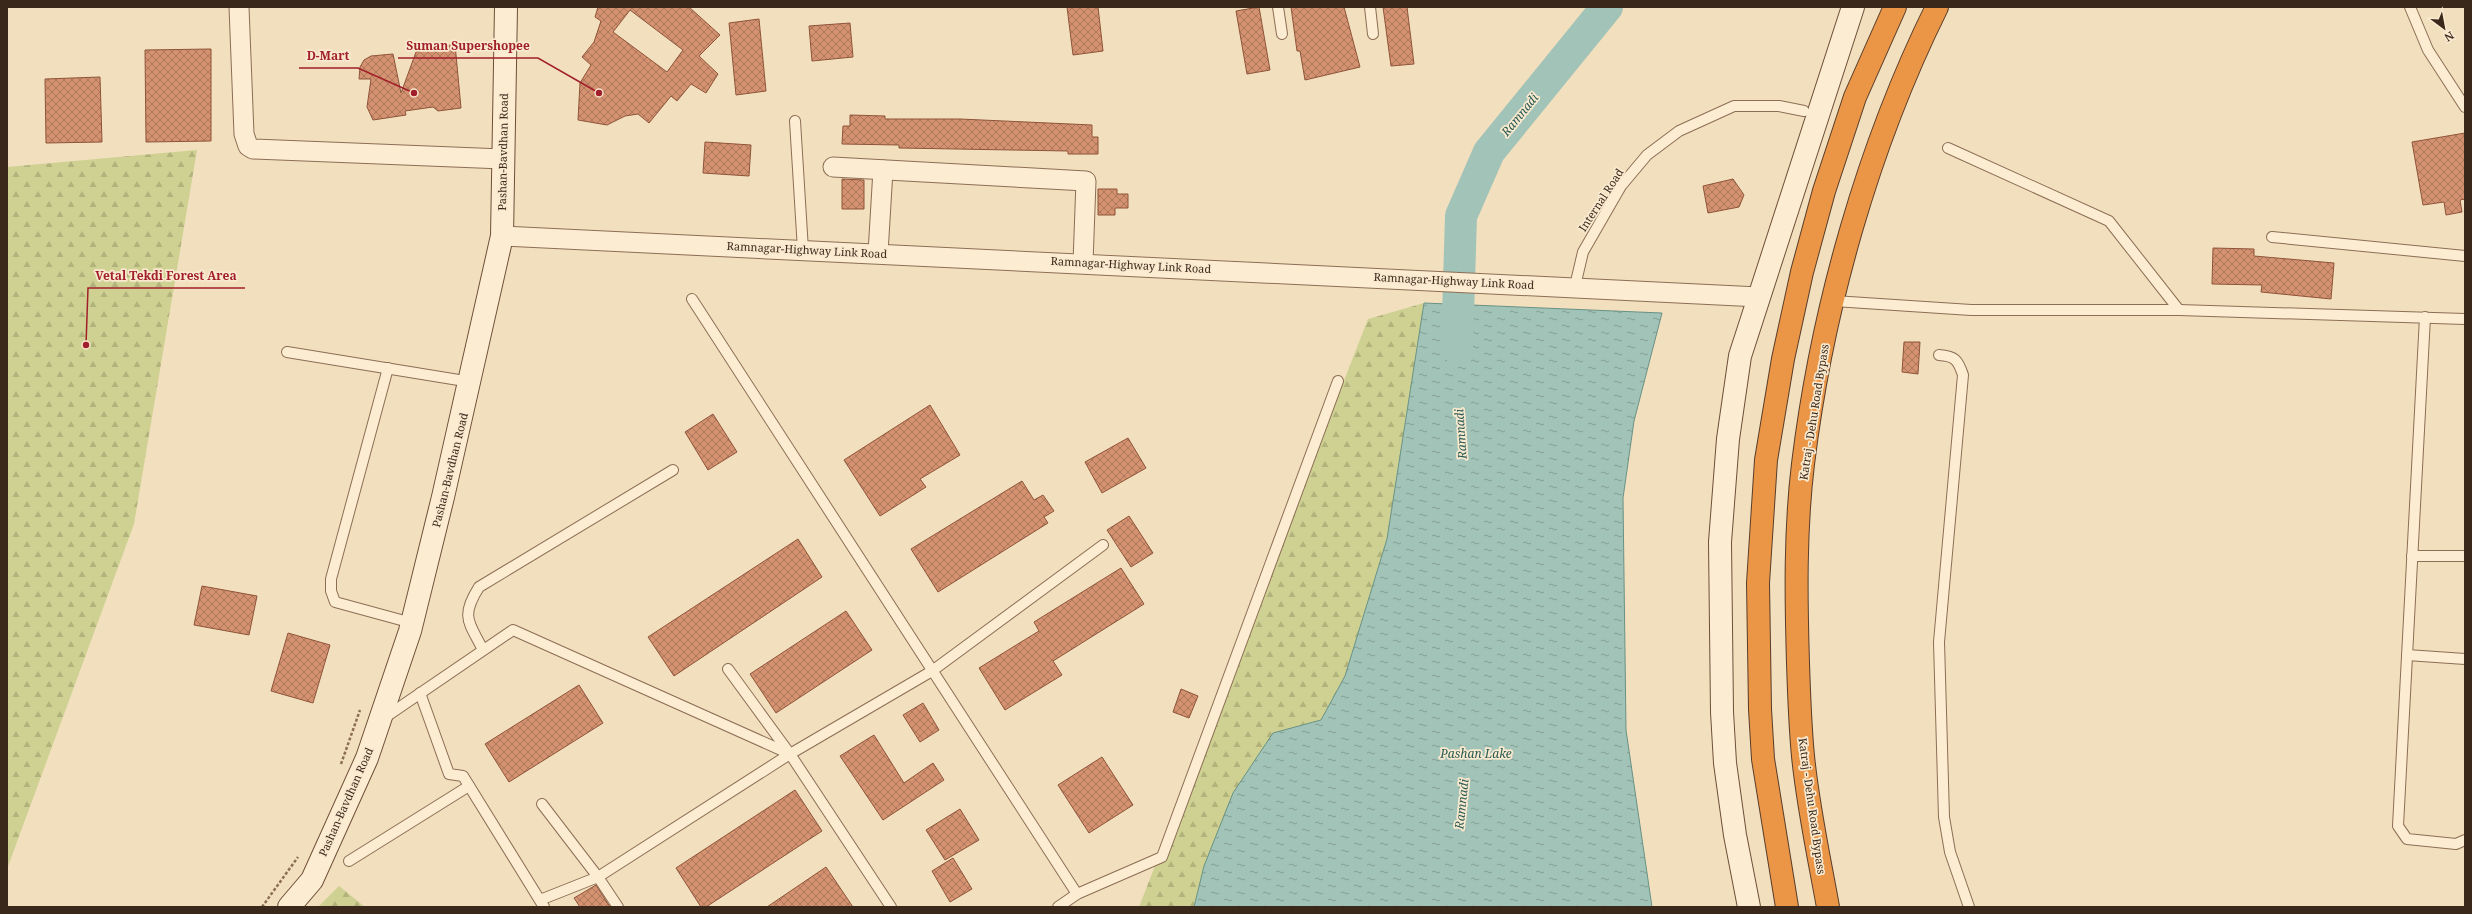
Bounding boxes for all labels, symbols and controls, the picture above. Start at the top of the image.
north arrow [2424,8,2464,48]
text: N [2442,28,2457,46]
callout: Suman Supershopee [398,34,538,58]
text: Suman Supershopee [406,37,530,54]
callout: D-Mart [299,44,358,68]
text: D-Mart [307,47,349,64]
water label: Ramnadi [1497,89,1542,140]
street label: Pashan-Bavdhan Road [494,93,511,211]
street label: Internal Road [1575,165,1627,234]
street label: Ramnagar-Highway Link Road [726,238,888,261]
street label: Ramnagar-Highway Link Road [1050,253,1212,276]
callout: Vetal Tekdi Forest Area [88,264,245,288]
text: Vetal Tekdi Forest Area [95,267,237,284]
street label: Ramnagar-Highway Link Road [1373,269,1535,292]
street label: Katraj - Dehu Road Bypass [1795,343,1832,481]
water label: Ramnadi [1450,408,1471,461]
street label: Pashan-Bavdhan Road [428,411,471,529]
street label: Katraj - Dehu Road Bypass [1795,737,1829,875]
street label: Pashan-Bavdhan Road [315,745,376,859]
water label: Pashan Lake [1439,745,1512,762]
water label: Ramnadi [1450,778,1473,831]

